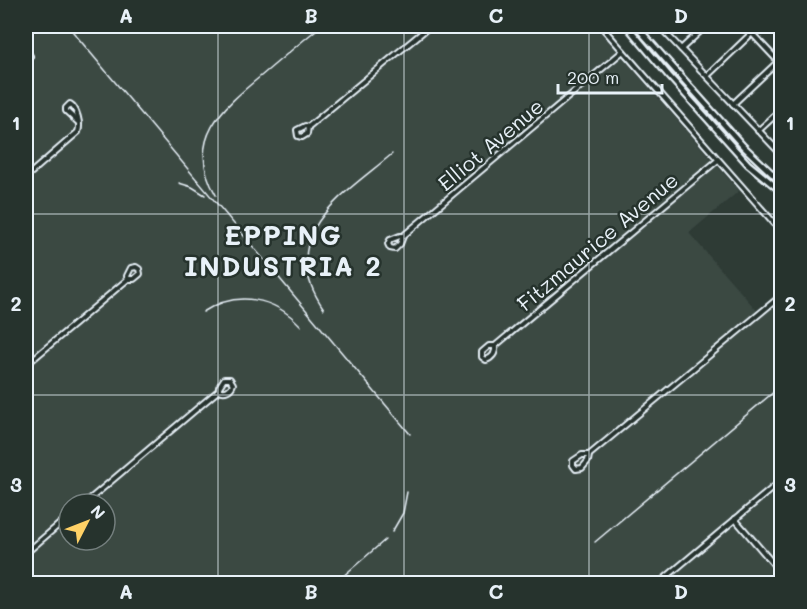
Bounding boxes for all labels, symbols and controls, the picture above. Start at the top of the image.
text: A [119,2,133,28]
text: B [304,2,318,28]
text: C [489,2,504,28]
text: D [674,2,688,28]
scale bar [558,57,662,95]
text: 200 m [567,65,619,89]
street label: Elliot Avenue [431,92,549,196]
text: 1 [12,109,20,135]
text: 1 [786,109,794,135]
street label: Fitzmaurice Avenue [511,166,683,316]
district label: EPPING INDUSTRIA 2 [184,217,382,283]
text: 2 [10,290,22,316]
text: 2 [784,290,796,316]
text: 3 [10,471,22,497]
text: 3 [784,471,796,497]
north arrow [57,492,117,552]
text: N [87,500,110,523]
text: A [119,578,133,604]
text: B [304,578,318,604]
text: C [489,578,504,604]
text: D [674,578,688,604]

